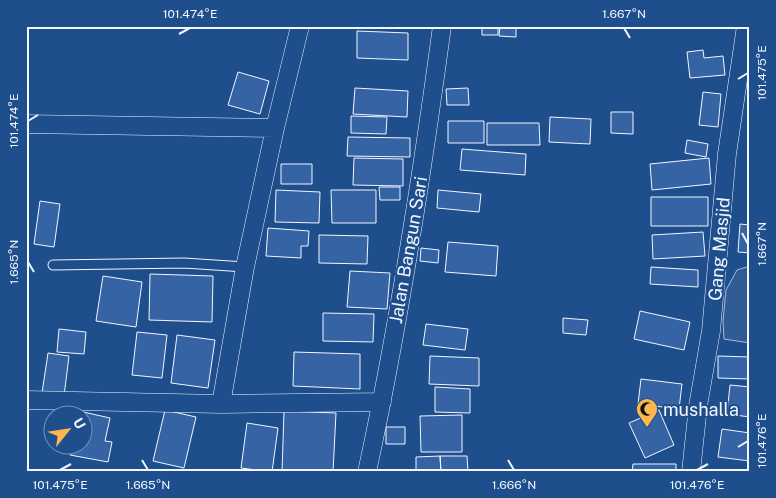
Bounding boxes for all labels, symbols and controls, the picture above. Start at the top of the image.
text: 101.474°E [163,7,217,21]
text: 1.667°N [602,7,646,21]
text: 101.475°E [755,45,769,101]
text: 101.474°E [7,94,21,148]
street label: Jalan Bangun Sari [385,175,431,325]
street label: Gang Masjid [704,196,734,302]
text: 1.667°N [755,222,769,266]
text: 1.665°N [7,240,21,284]
mosque icon: mushalla [635,397,659,428]
place label: mushalla [663,399,739,420]
north arrow [42,406,92,456]
text: 101.476°E [755,414,769,468]
text: U [70,415,89,432]
text: 101.475°E [32,478,88,492]
text: 1.665°N [126,478,170,492]
text: 1.666°N [492,478,536,492]
text: 101.476°E [670,478,724,492]

